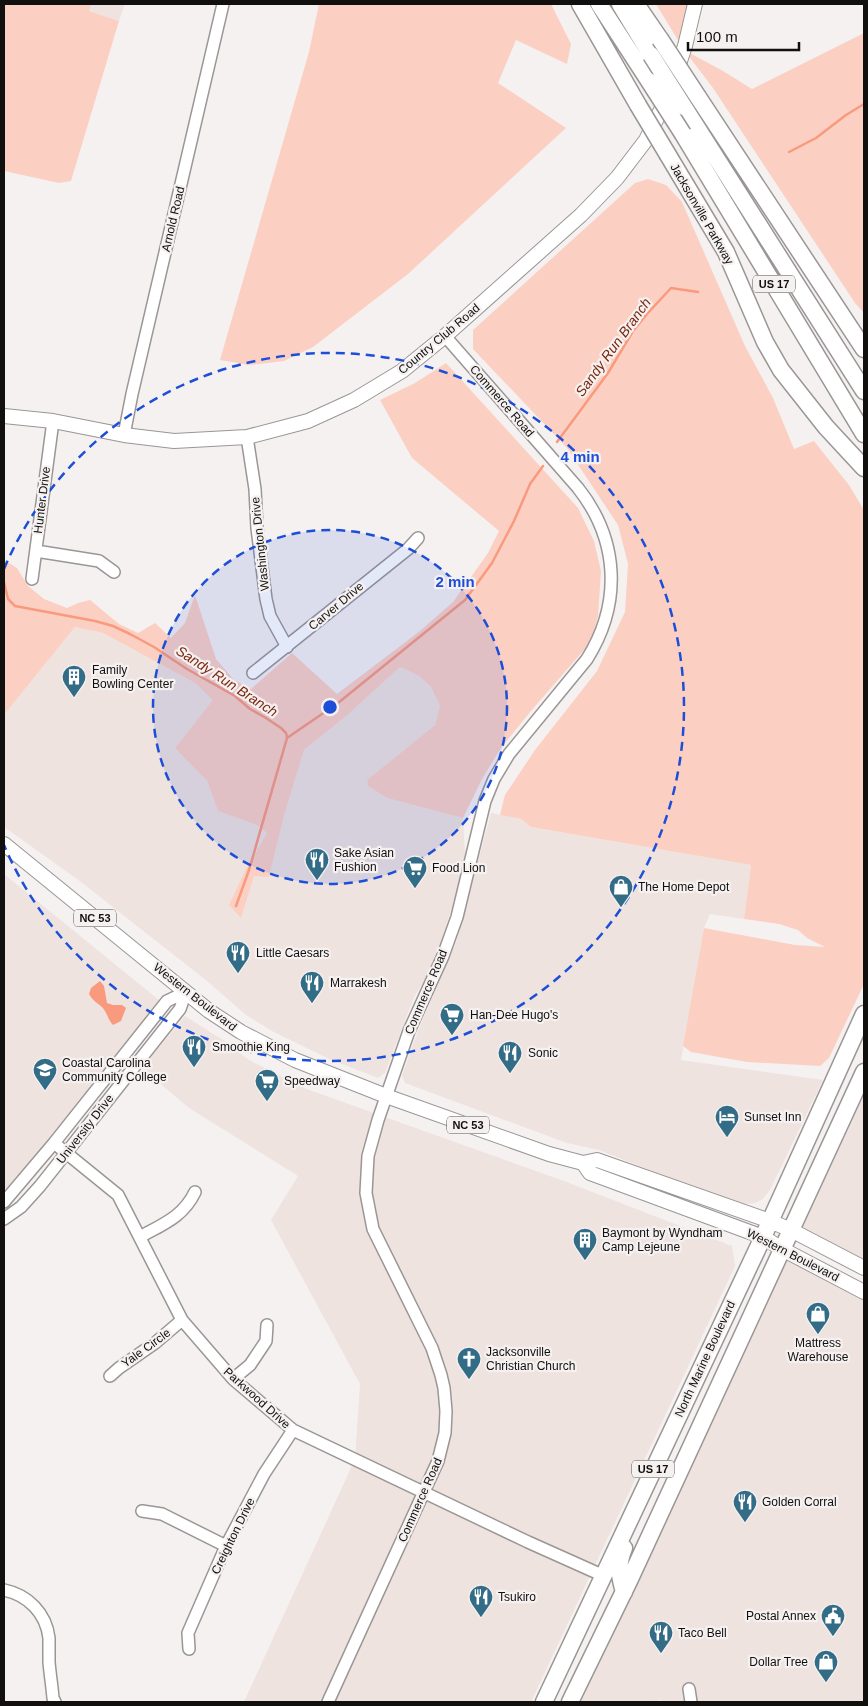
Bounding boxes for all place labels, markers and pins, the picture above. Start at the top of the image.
place label: Family Bowling Center [92,663,173,691]
building icon: Family Bowling Center [61,664,87,698]
centre of rings [321,698,339,716]
place label: Sake Asian Fushion [334,846,394,874]
restaurant icon: Sake Asian Fushion [304,847,330,881]
supermarket icon: Food Lion [402,855,428,889]
place label: Food Lion [432,861,485,875]
shop icon: The Home Depot [608,874,634,908]
place label: The Home Depot [638,880,730,894]
restaurant icon: Little Caesars [225,940,251,974]
place label: Little Caesars [256,946,329,960]
restaurant icon: Marrakesh [299,970,325,1004]
place label: Marrakesh [330,976,387,990]
supermarket icon: Han-Dee Hugo's [439,1002,465,1036]
place label: Han-Dee Hugo's [470,1008,558,1022]
restaurant icon: Smoothie King [181,1034,207,1068]
place label: Smoothie King [212,1040,290,1054]
restaurant icon: Sonic [497,1040,523,1074]
place label: Sonic [528,1046,558,1060]
place label: Coastal Carolina Community College [62,1056,167,1084]
school or university icon: Coastal Carolina Community College [32,1057,58,1091]
supermarket icon: Speedway [254,1068,280,1102]
place label: Speedway [284,1074,340,1088]
hotel icon: Sunset Inn [714,1104,740,1138]
place label: Sunset Inn [744,1110,801,1124]
place label: Baymont by Wyndham Camp Lejeune [602,1226,723,1254]
building icon: Baymont by Wyndham Camp Lejeune [572,1227,598,1261]
shop icon: Mattress Warehouse [805,1301,831,1335]
place label: Mattress Warehouse [788,1336,849,1364]
place label: Jacksonville Christian Church [486,1345,575,1373]
church icon: Jacksonville Christian Church [456,1346,482,1380]
restaurant icon: Golden Corral [732,1489,758,1523]
place label: Golden Corral [762,1495,837,1509]
restaurant icon: Tsukiro [468,1584,494,1618]
place label: Tsukiro [498,1590,536,1604]
public building icon: Postal Annex [820,1603,846,1637]
place label: Postal Annex [746,1609,816,1623]
restaurant icon: Taco Bell [648,1620,674,1654]
place label: Taco Bell [678,1626,727,1640]
shop icon: Dollar Tree [813,1649,839,1683]
place label: Dollar Tree [749,1655,808,1669]

